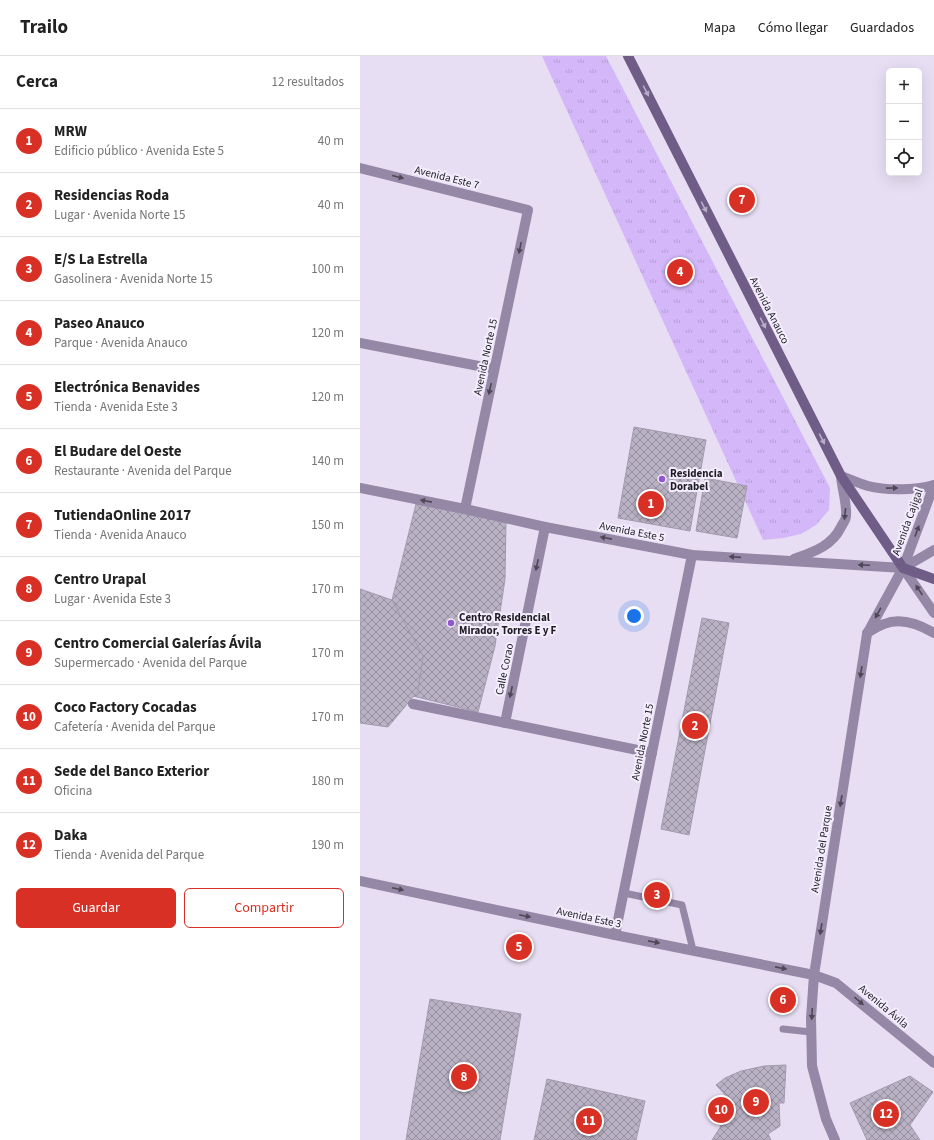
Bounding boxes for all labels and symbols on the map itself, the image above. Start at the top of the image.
one-way arrow [642,85,649,97]
street label: Avenida Este 7 [413,162,481,193]
one-way arrow [392,174,404,180]
pin: 7 [729,185,755,215]
one-way arrow [701,201,707,213]
one-way arrow [516,242,522,254]
pin: 4 [667,257,693,287]
street label: Avenida Anauco [746,274,793,346]
street label: Avenida Norte 15 [470,317,501,397]
one-way arrow [760,317,766,329]
one-way arrow [487,383,493,395]
one-way arrow [819,433,825,445]
place label: Residencia Dorabel [670,466,723,494]
marker: Residencia Dorabel [657,474,667,484]
one-way arrow [886,485,899,491]
street label: Avenida Cajigal [888,487,927,558]
pin: 1 [638,489,664,519]
one-way arrow [420,498,433,504]
one-way arrow [842,508,848,520]
street label: Avenida Este 5 [598,518,666,545]
one-way arrow [914,525,920,537]
one-way arrow [600,535,612,541]
one-way arrow [729,554,741,561]
one-way arrow [534,559,540,571]
one-way arrow [858,562,870,569]
one-way arrow [915,585,923,596]
your location [624,606,644,626]
one-way arrow [875,607,882,619]
place label: Centro Residencial Mirador, Torres E y F [459,610,557,638]
marker: Centro Residencial Mirador, Torres E y F [446,618,456,628]
street label: Calle Corao [492,642,517,696]
one-way arrow [858,666,864,678]
one-way arrow [508,686,514,698]
street label: Avenida Norte 15 [628,702,657,782]
pin: 2 [682,711,708,741]
one-way arrow [838,795,844,807]
street label: Avenida del Parque [807,804,836,894]
pin: 3 [644,880,670,910]
one-way arrow [392,887,404,893]
street label: Avenida Este 3 [555,903,623,932]
one-way arrow [519,913,532,919]
one-way arrow [818,923,824,935]
pin: 5 [506,932,532,962]
one-way arrow [648,940,660,946]
one-way arrow [775,965,787,971]
street label: Avenida Ávila [855,981,912,1032]
pin: 6 [770,985,796,1015]
one-way arrow [854,996,865,1005]
one-way arrow [808,1008,815,1020]
pin: 8 [451,1062,477,1092]
pin: 9 [743,1087,769,1117]
pin: 10 [708,1095,734,1125]
pin: 12 [873,1099,899,1129]
pin: 11 [576,1106,602,1136]

